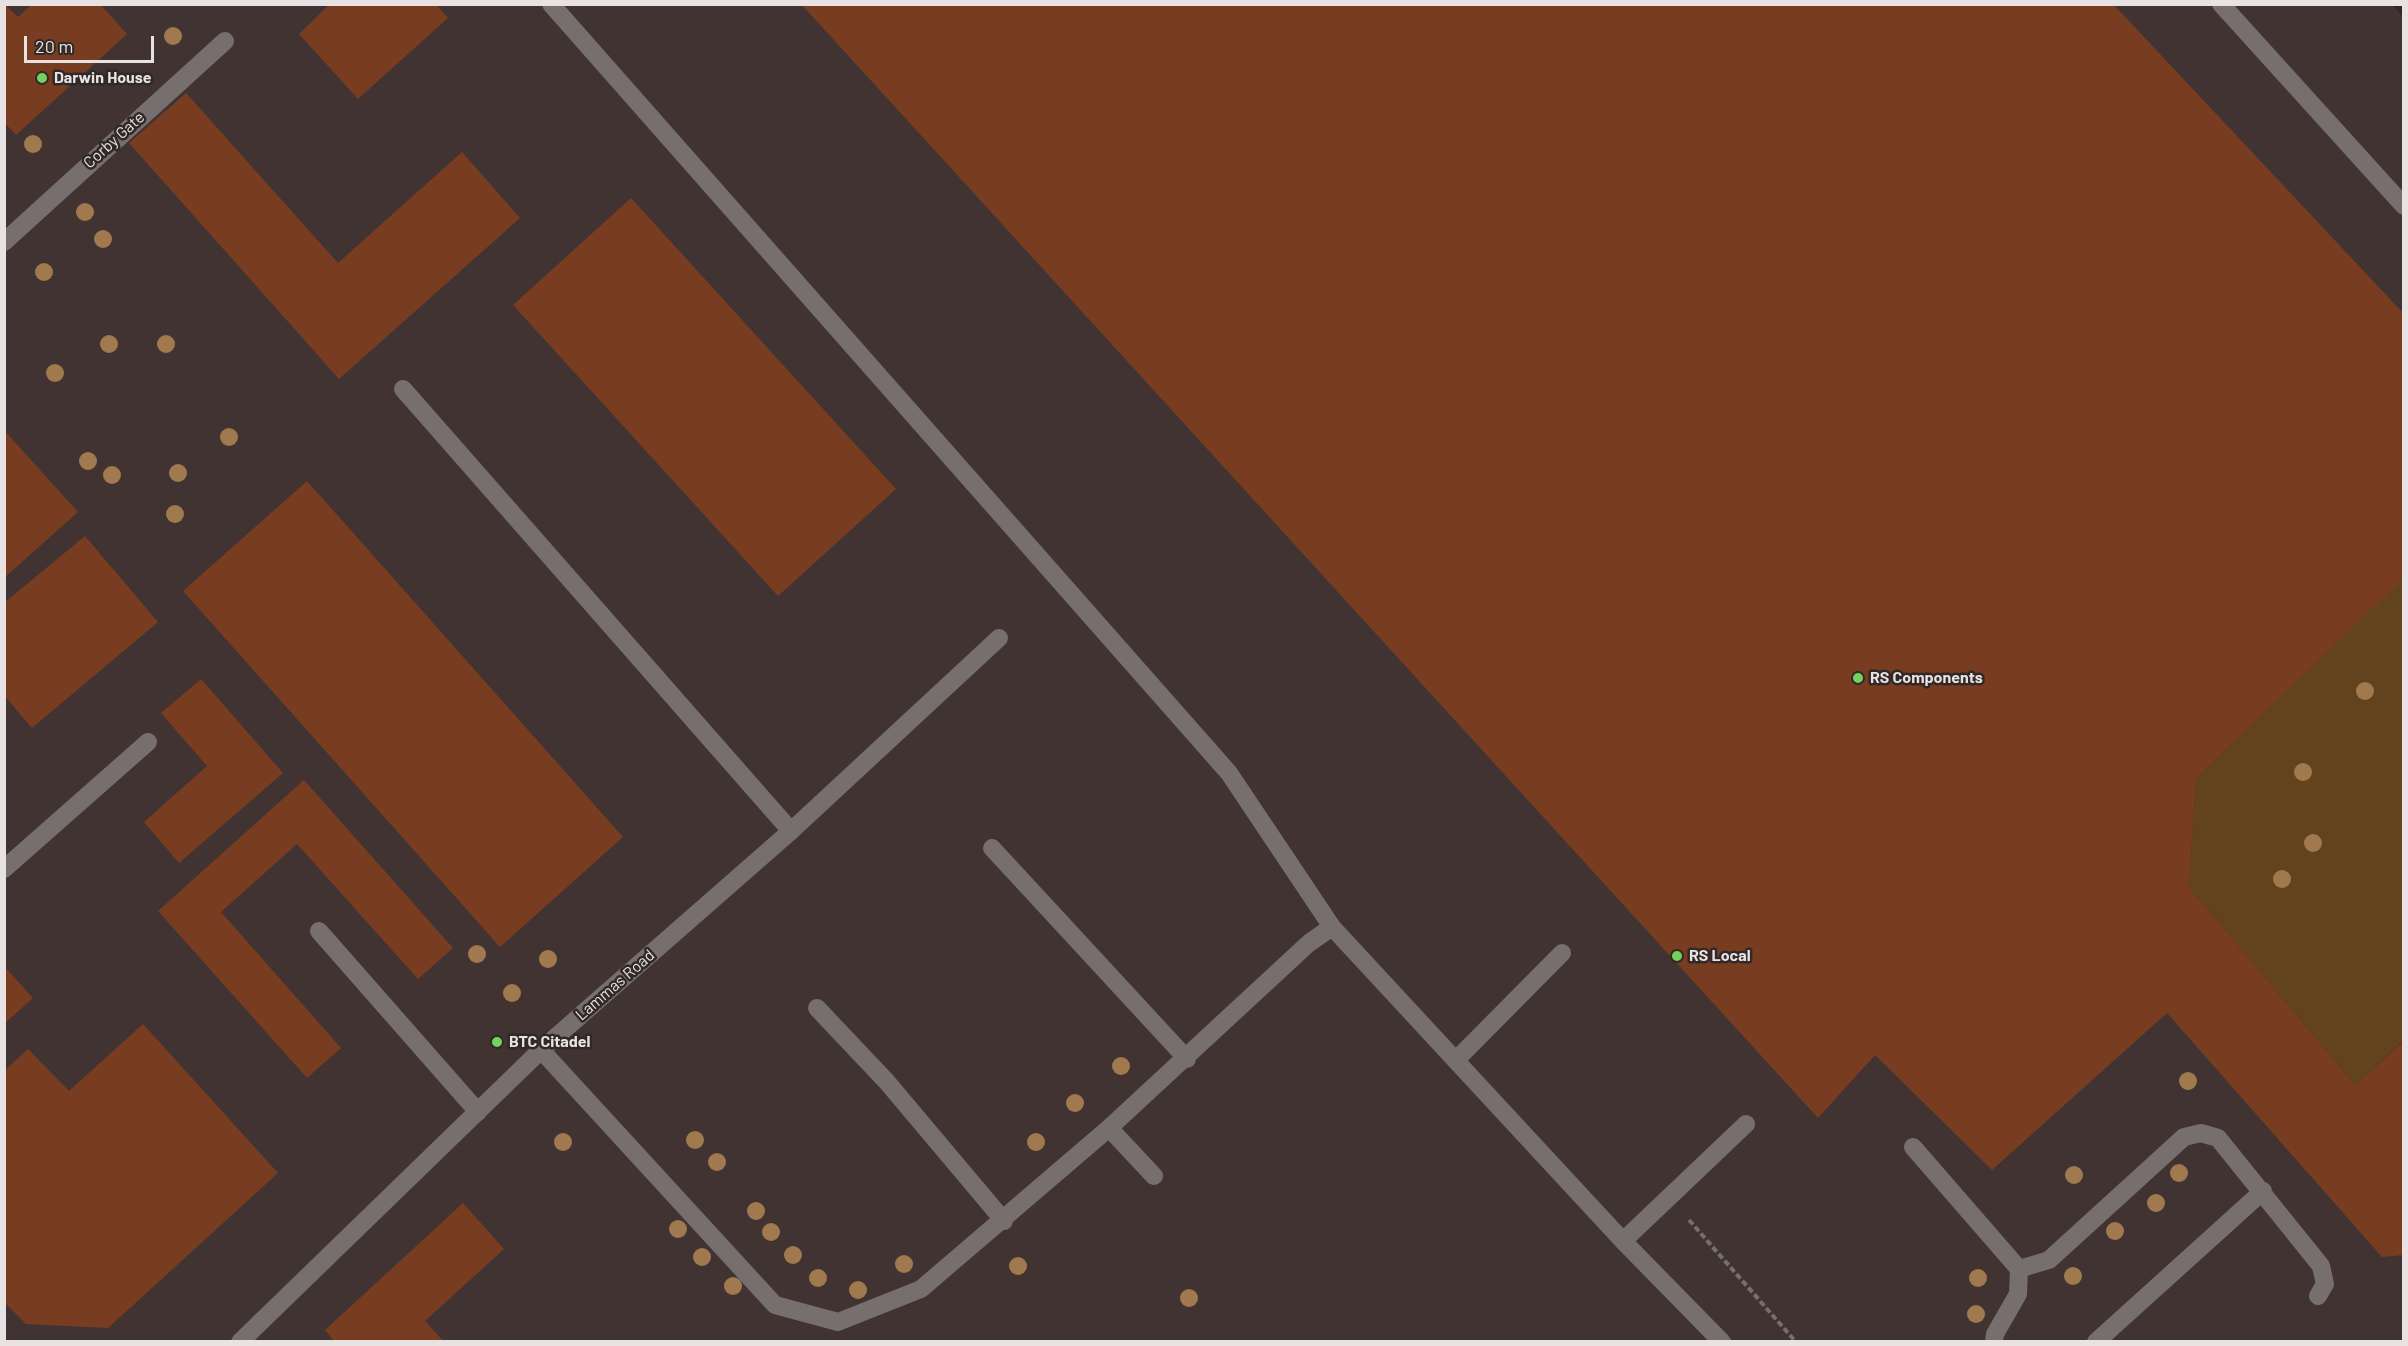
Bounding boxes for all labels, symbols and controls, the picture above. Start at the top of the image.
scale bar [27,24,158,62]
text: 20 m [35,35,73,57]
place label: Darwin House [54,68,152,88]
marker: Darwin House [35,71,49,85]
street label: Corby Gate [80,108,148,172]
place label: RS Components [1870,668,1983,688]
marker: RS Components [1851,671,1865,685]
street label: Lammas Road [572,946,658,1024]
place label: RS Local [1689,946,1751,966]
marker: RS Local [1670,949,1684,963]
place label: BTC Citadel [509,1032,590,1052]
marker: BTC Citadel [490,1035,504,1049]

